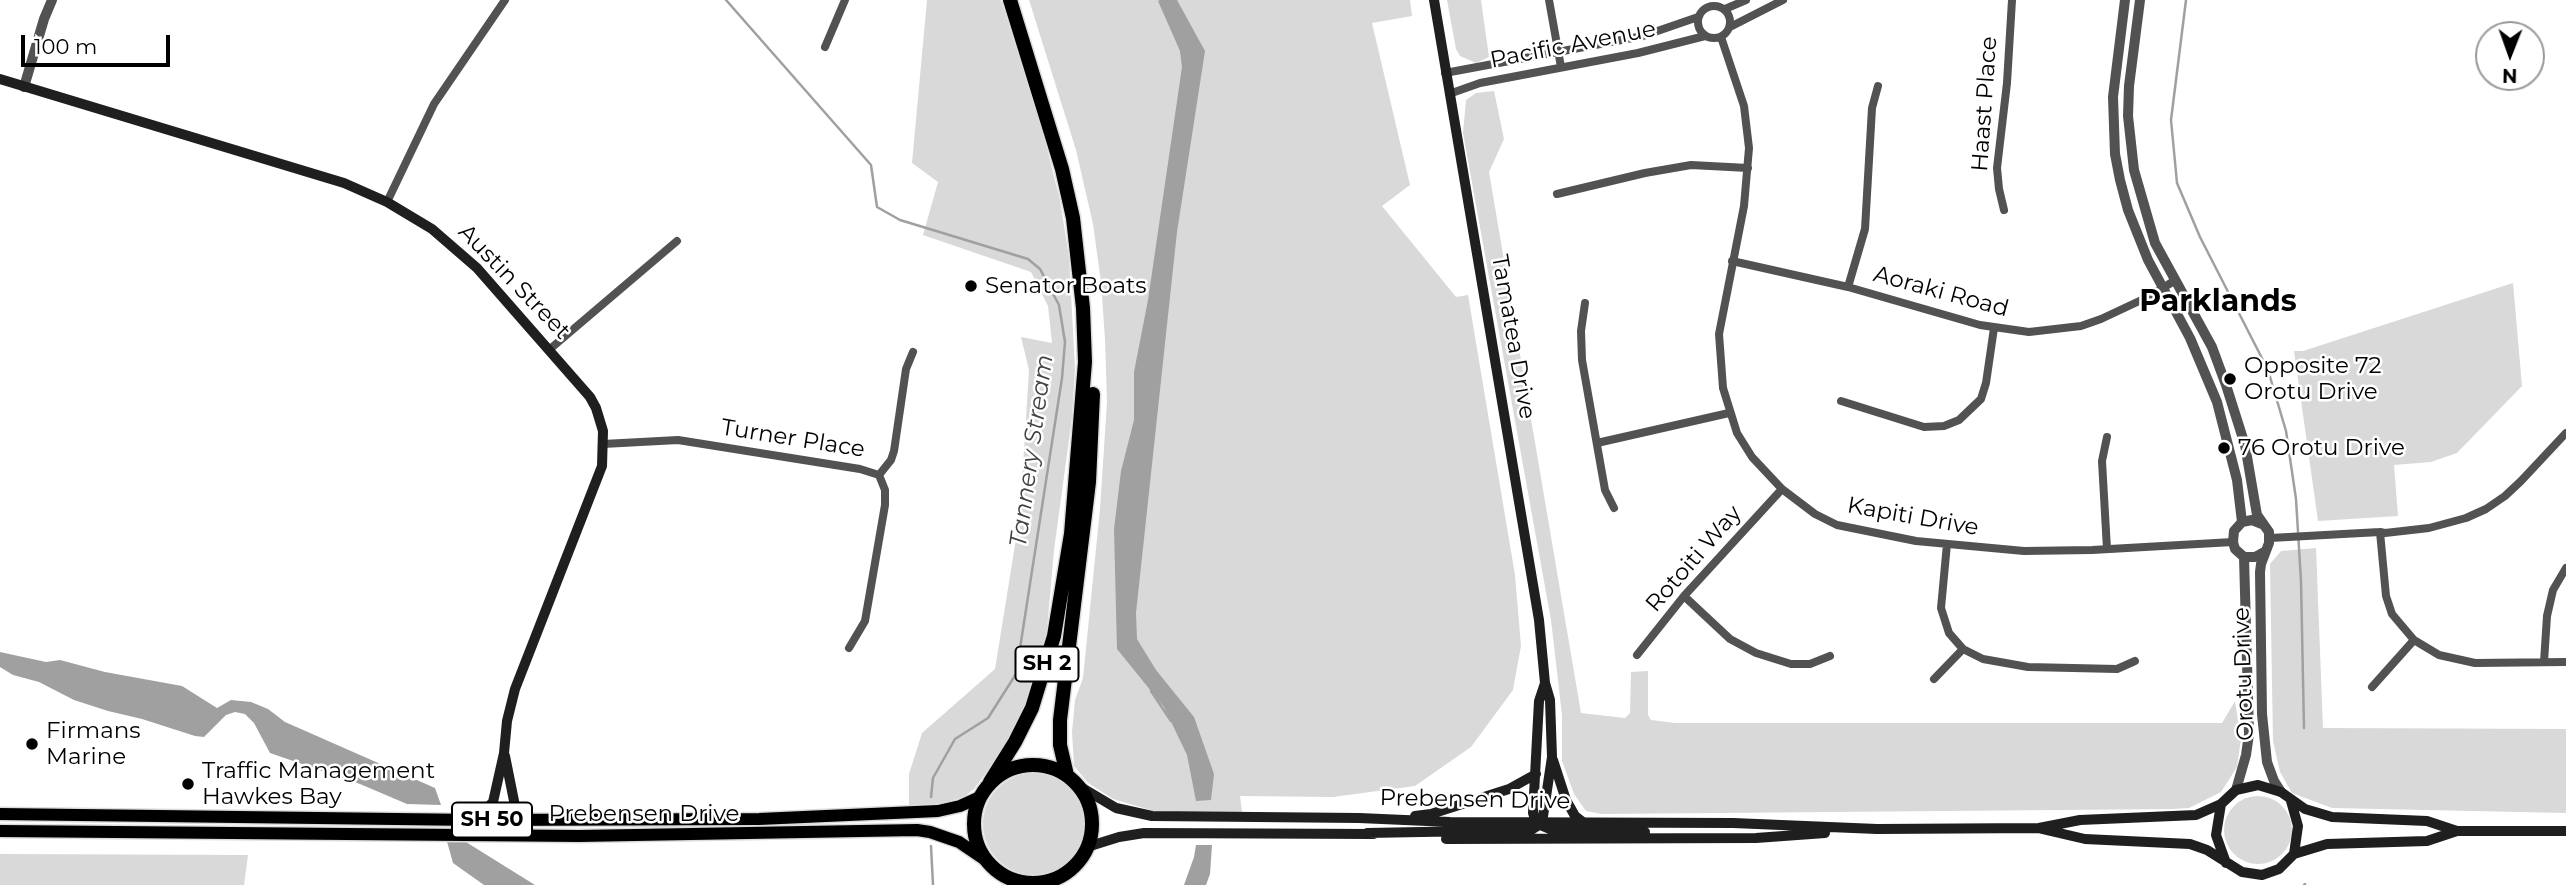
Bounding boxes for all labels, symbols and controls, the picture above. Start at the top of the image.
street label: Pacific Avenue [1488,15,1658,75]
scale bar [24,21,173,65]
north arrow [2475,21,2545,91]
text: 100 m [34,34,97,59]
street label: Haast Place [1967,36,2003,172]
text: N [2502,64,2518,87]
street label: Austin Street [452,219,576,345]
street label: Tamatea Drive [1485,253,1541,421]
street label: Aoraki Road [1870,261,2012,323]
place label: Senator Boats [985,272,1147,300]
marker: Senator Boats [963,278,979,294]
district label: Parklands [2139,284,2297,320]
place label: Opposite 72 Orotu Drive [2244,352,2382,406]
water label: Tannery Stream [1004,353,1060,549]
marker: Opposite 72 Orotu Drive [2222,371,2238,387]
street label: Turner Place [719,414,867,464]
place label: 76 Orotu Drive [2238,434,2405,462]
marker: 76 Orotu Drive [2216,440,2232,456]
street label: Kapiti Drive [1845,492,1981,542]
street label: Rotoiti Way [1640,500,1748,618]
street label: Orotu Drive [2228,607,2260,741]
road number: SH 2 [1016,646,1078,682]
place label: Firmans Marine [46,717,141,771]
marker: Firmans Marine [24,736,40,752]
place label: Traffic Management Hawkes Bay [202,757,435,811]
marker: Traffic Management Hawkes Bay [180,776,196,792]
street label: Prebensen Drive [1379,785,1571,815]
street label: Prebensen Drive [549,800,739,828]
road number: SH 50 [452,802,532,838]

